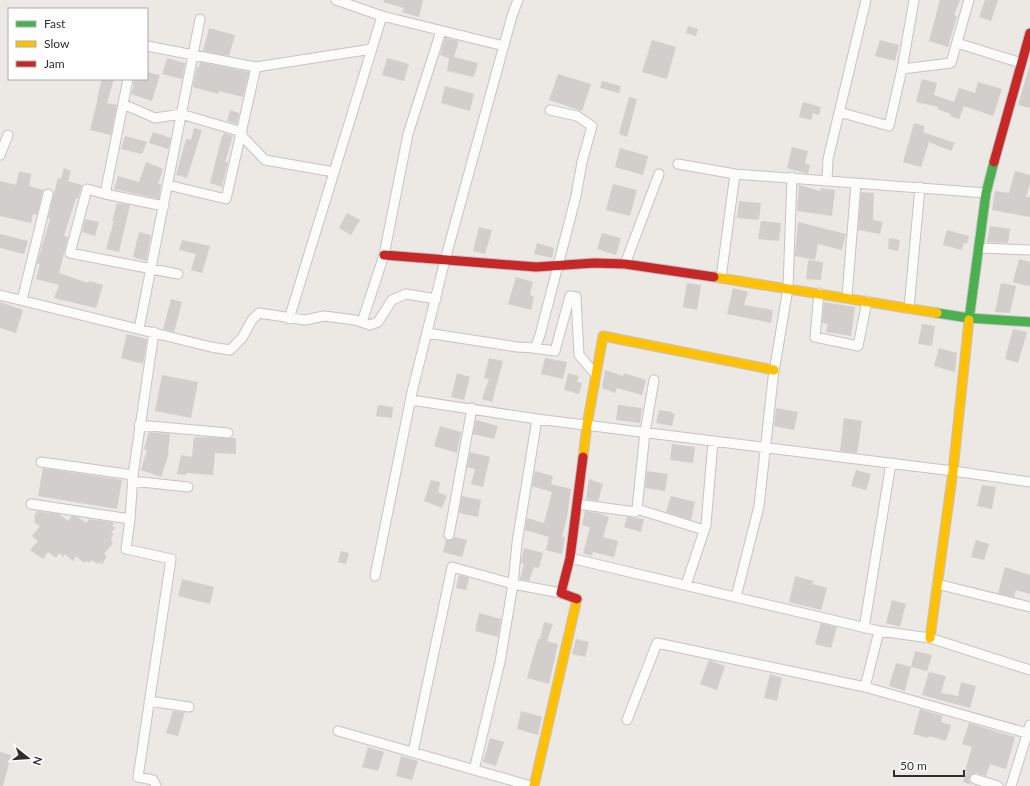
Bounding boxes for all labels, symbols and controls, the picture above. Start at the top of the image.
legend [8,8,148,80]
text: Fast [44,16,66,31]
text: Slow [44,36,70,51]
text: Jam [44,56,65,71]
north arrow [8,738,48,778]
scale bar [894,752,964,778]
text: N [31,755,45,767]
text: 50 m [900,758,927,773]

